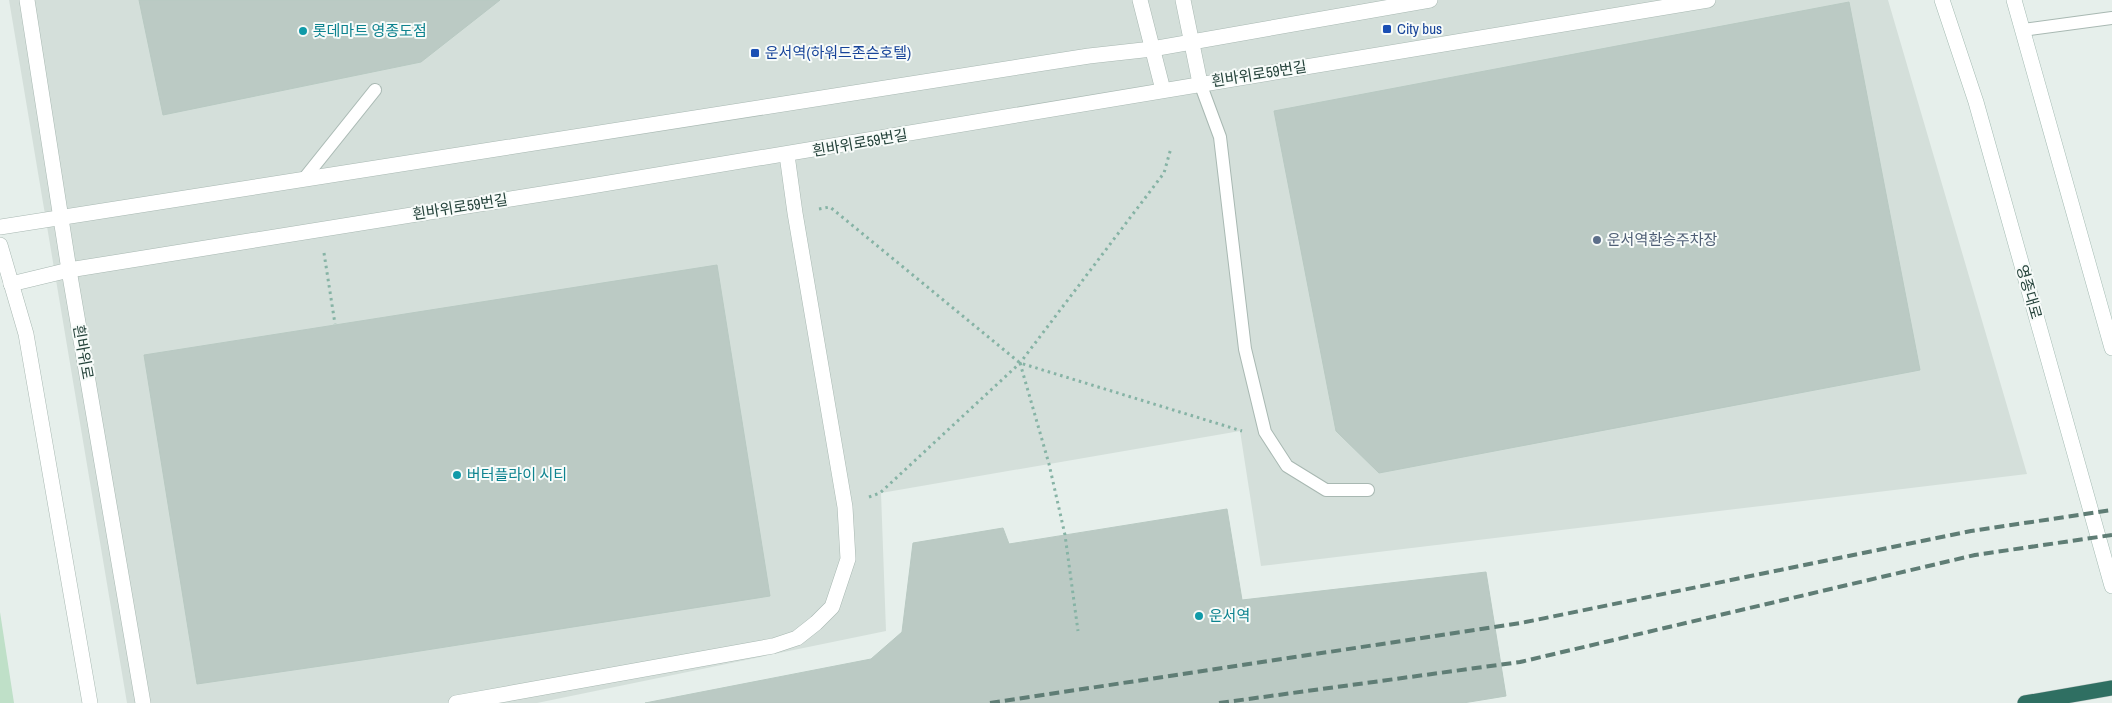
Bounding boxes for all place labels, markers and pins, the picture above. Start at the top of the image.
place label: City bus [1397,18,1442,39]
place label: 롯데마트 영종도점 [313,20,427,41]
marker: City bus [1381,23,1393,35]
marker: 롯데마트 영종도점 [297,25,309,37]
place label: 운서역(하워드존슨호텔) [765,42,911,63]
marker: 운서역(하워드존슨호텔) [749,47,761,59]
place label: 운서역환승주차장 [1607,229,1718,250]
marker: 운서역환승주차장 [1591,234,1603,246]
place label: 버터플라이 시티 [467,464,567,485]
marker: 버터플라이 시티 [451,469,463,481]
place label: 운서역 [1209,605,1250,626]
marker: 운서역 [1193,610,1205,622]

